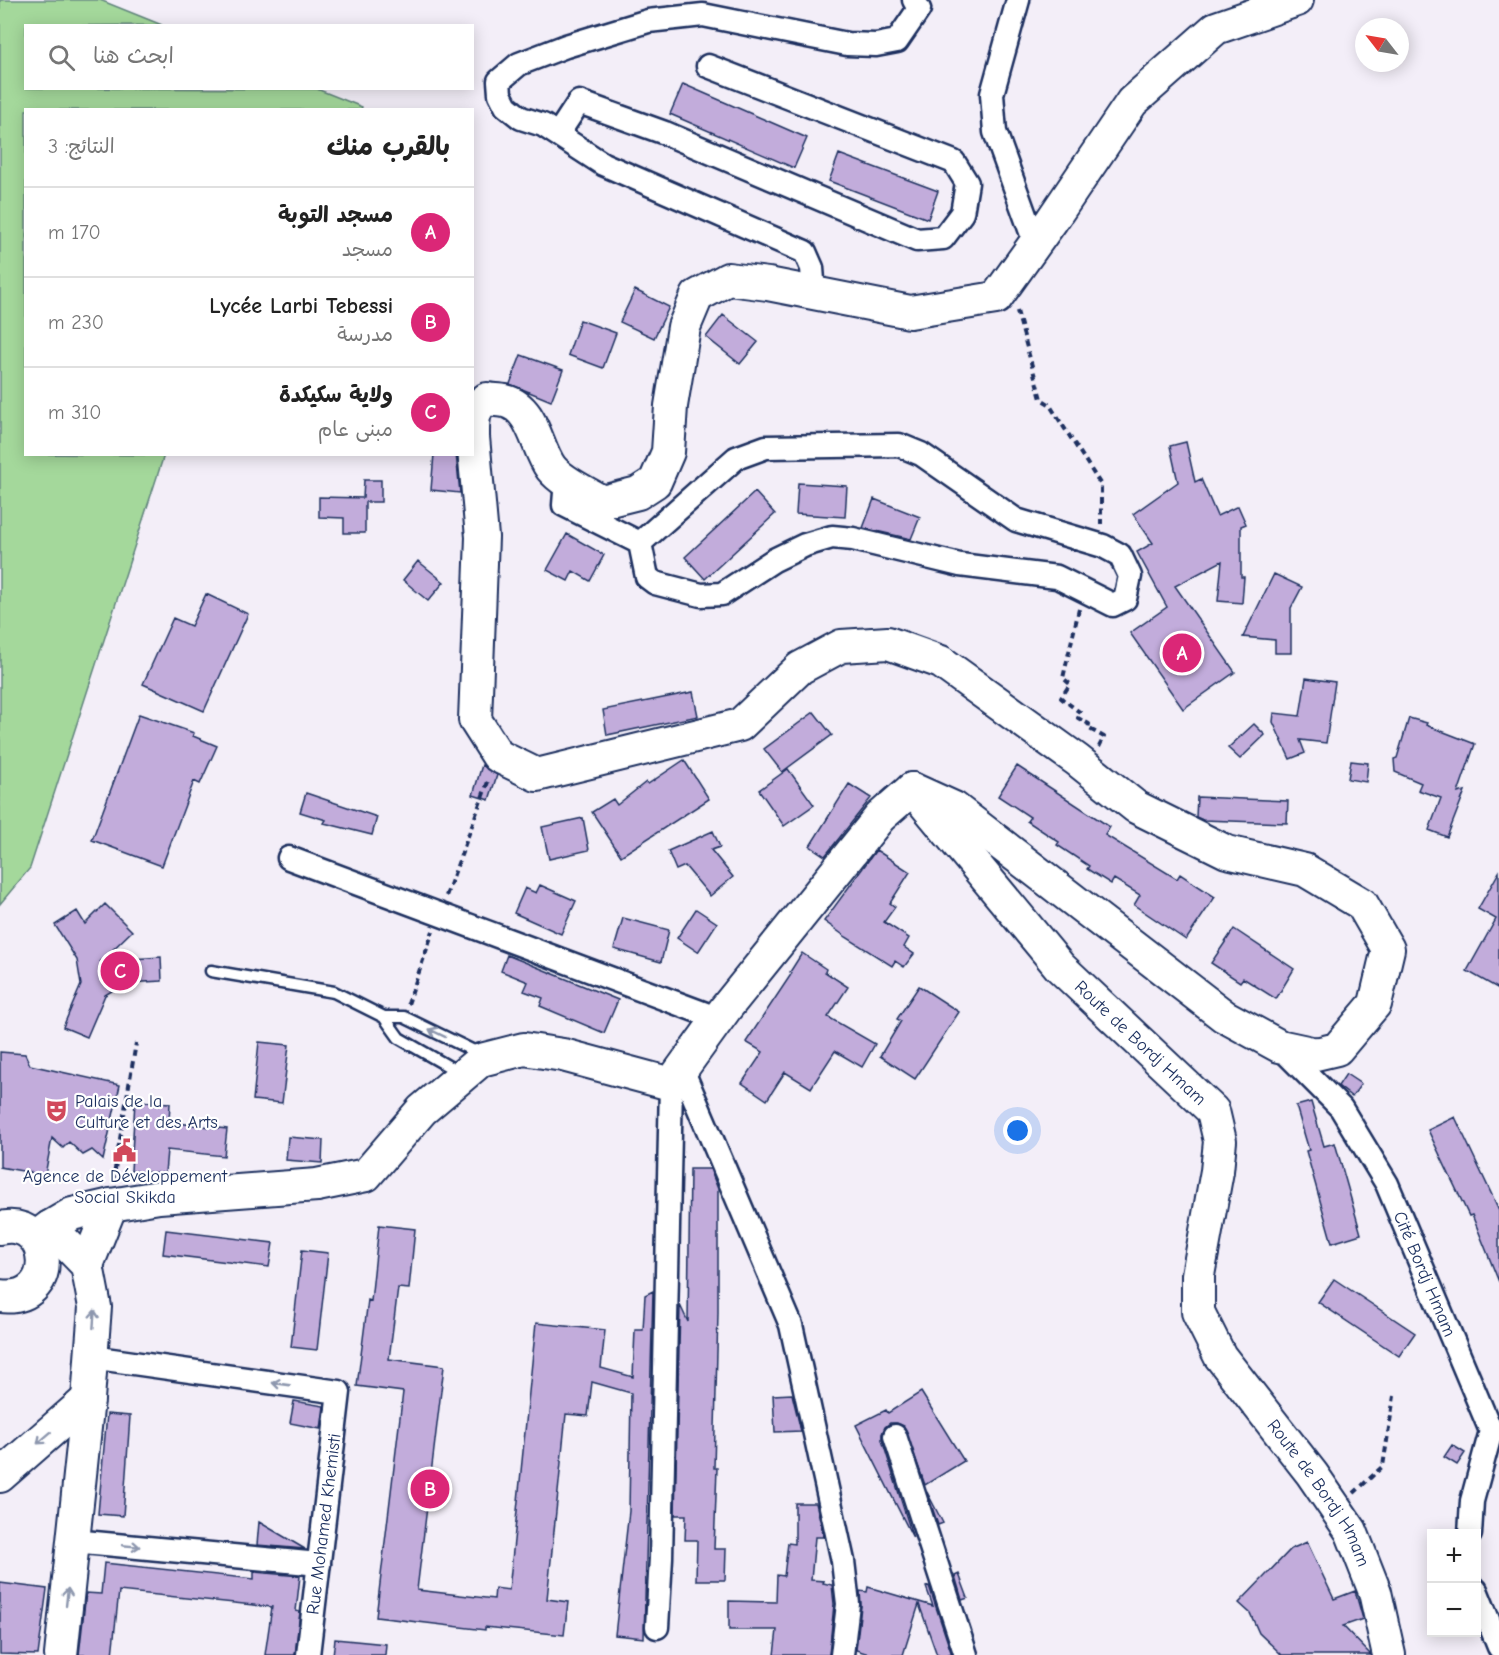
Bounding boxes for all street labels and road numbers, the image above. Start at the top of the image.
street label: Route de Bordj Hmam [1070,976,1211,1110]
street label: Cité Bordj Hmam [1389,1208,1461,1340]
street label: Route de Bordj Hmam [1263,1415,1374,1570]
street label: Rue Mohamed Khemisti [302,1432,346,1616]

